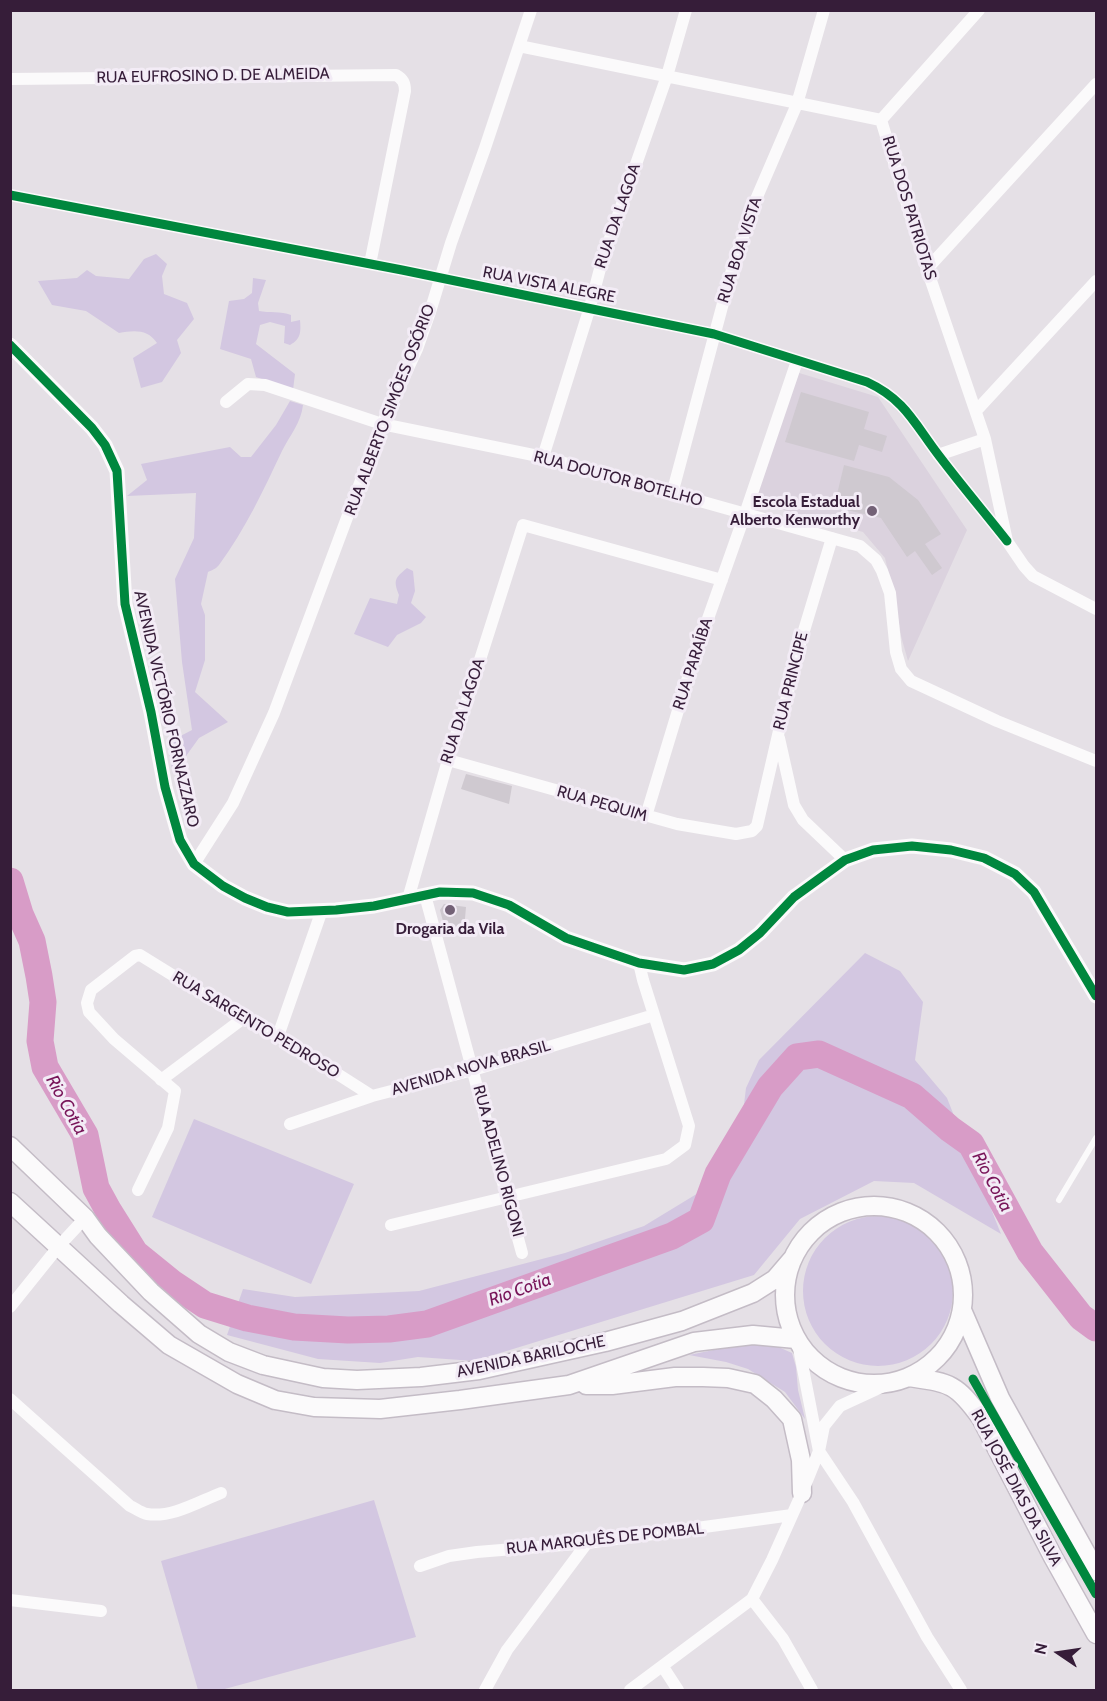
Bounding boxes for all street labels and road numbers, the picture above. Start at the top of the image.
street label: RUA EUFROSINO D. DE ALMEIDA [96,64,330,88]
street label: RUA DOS PATRIOTAS [878,134,940,282]
street label: RUA DA LAGOA [591,161,645,271]
street label: RUA BOA VISTA [714,195,766,305]
street label: RUA VISTA ALEGRE [481,263,617,307]
street label: RUA ALBERTO SIMÕES OSÓRIO [341,302,439,518]
street label: RUA DOUTOR BOTELHO [531,447,705,511]
street label: AVENIDA VICTÓRIO FORNAZZARO [129,589,203,829]
street label: RUA PARAÍBA [669,615,717,713]
street label: RUA PRINCIPE [770,630,812,732]
street label: RUA DA LAGOA [437,656,489,766]
street label: RUA PEQUIM [555,782,649,826]
street label: RUA SARGENTO PEDROSO [169,967,343,1083]
street label: AVENIDA NOVA BRASIL [389,1036,553,1100]
street label: RUA ADELINO RIGONI [469,1083,527,1239]
street label: AVENIDA BARILOCHE [455,1332,607,1382]
street label: RUA JOSÉ DIAS DA SILVA [967,1406,1065,1570]
street label: RUA MARQUÊS DE POMBAL [505,1519,705,1559]

